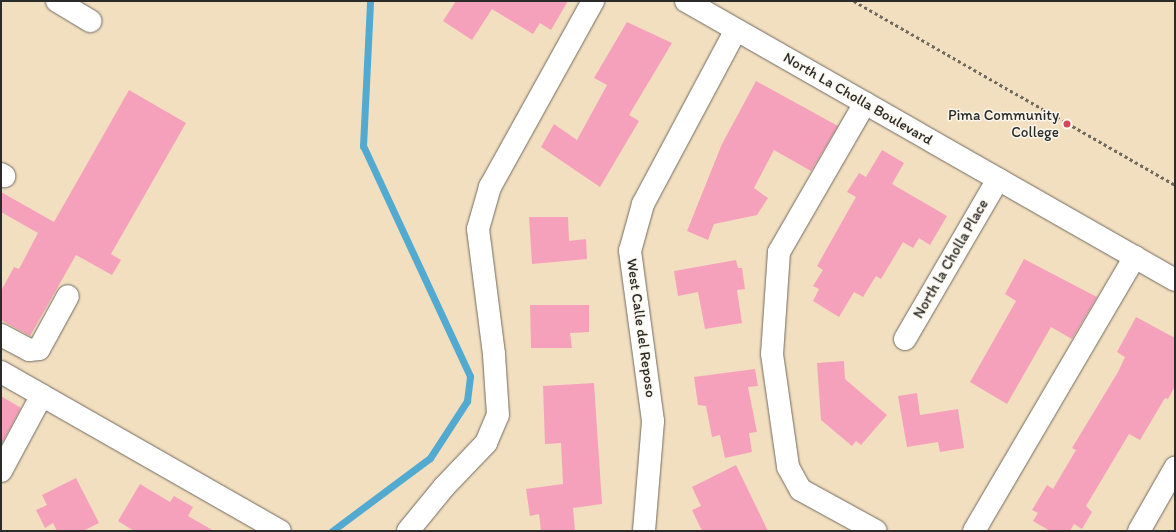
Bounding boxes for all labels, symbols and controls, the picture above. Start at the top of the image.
street label: North La Cholla Boulevard [780,49,936,149]
place label: Pima Community College [948,106,1059,141]
marker: Pima Community College [1062,119,1072,129]
street label: North la Cholla Place [909,196,993,322]
street label: West Calle del Reposo [622,257,660,399]

